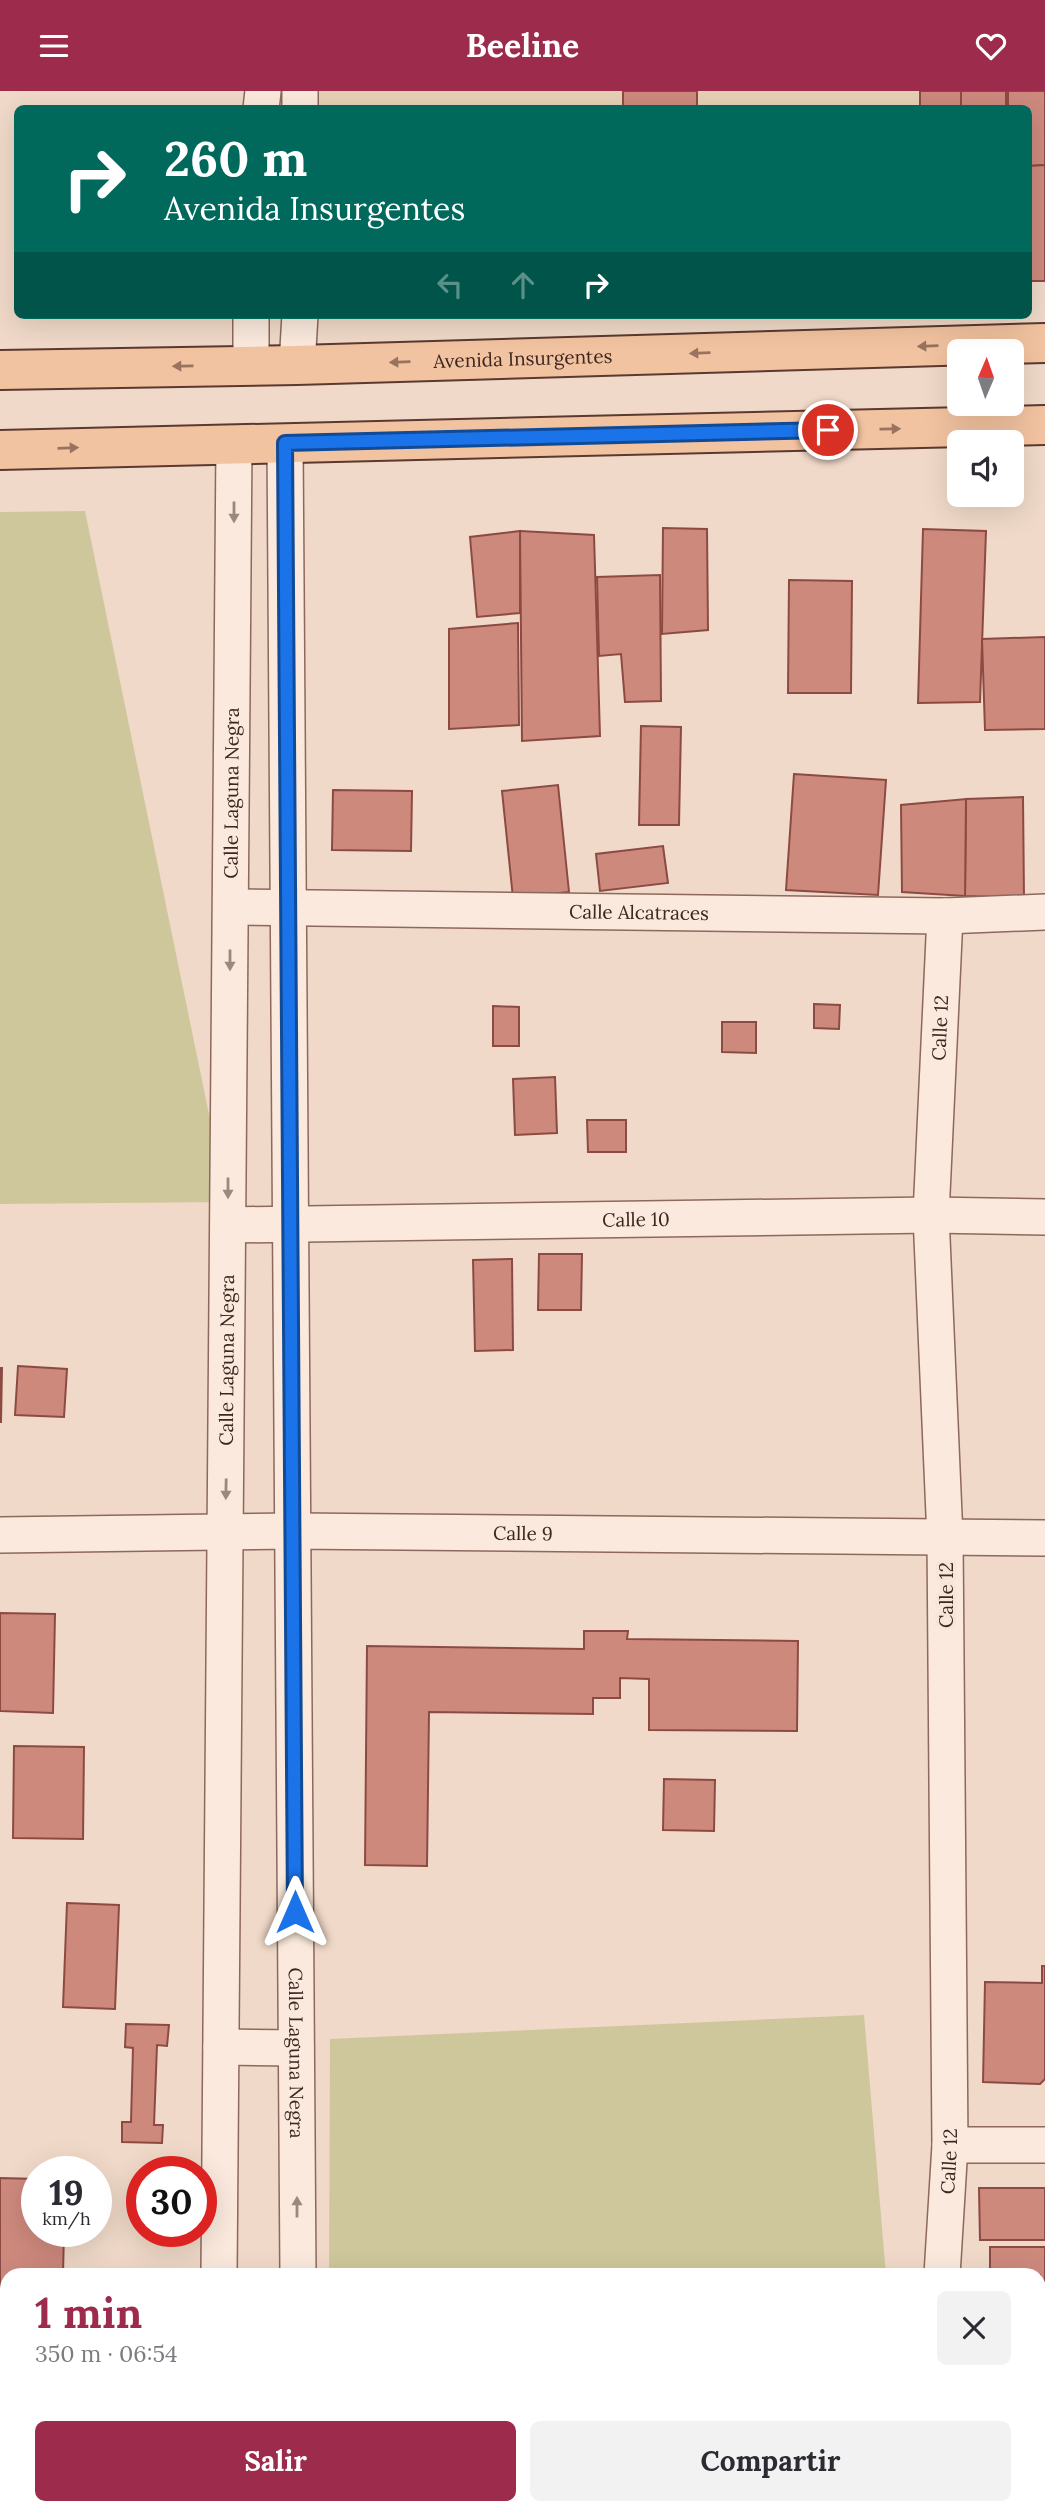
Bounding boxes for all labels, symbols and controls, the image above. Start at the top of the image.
text: Beeline [466,25,579,66]
icon: menu [35,27,73,65]
icon: heart [972,27,1010,65]
text: 260 m [164,127,307,189]
icon: right [49,133,140,224]
text: Avenida Insurgentes [164,188,465,229]
icon: left [431,266,469,304]
icon: ahead [504,266,542,304]
icon: right [577,266,615,304]
north arrow [947,339,1024,417]
map controls [947,339,1024,507]
one-way arrow [917,341,939,352]
street label: Avenida Insurgentes [432,344,613,373]
one-way arrow [689,348,711,359]
one-way arrow [388,356,410,368]
one-way arrow [171,361,193,372]
pin [798,400,858,460]
icon: arrive [809,411,847,449]
one-way arrow [879,423,901,434]
button: sound [947,430,1024,507]
one-way arrow [57,443,79,454]
one-way arrow [228,502,240,524]
street label: Calle Laguna Negra [218,707,244,879]
street label: Calle Alcatraces [569,899,709,925]
one-way arrow [224,950,236,972]
street label: Calle 12 [926,994,953,1061]
one-way arrow [222,1177,234,1199]
street label: Calle 10 [602,1207,670,1232]
street label: Calle Laguna Negra [214,1274,239,1446]
one-way arrow [220,1478,231,1500]
street label: Calle 9 [493,1521,553,1545]
street label: Calle 12 [934,1562,958,1628]
position arrow [258,1875,332,1949]
street label: Calle Laguna Negra [284,1967,309,2139]
street label: Calle 12 [935,2128,962,2195]
speed limit sign: 30 [126,2156,217,2247]
text: 19 [49,2170,84,2215]
one-way arrow [291,2196,303,2218]
text: km/h [42,2207,91,2230]
text: 1 min [35,2286,142,2340]
button: close [937,2291,1011,2365]
text: 350 m · 06:54 [35,2339,177,2368]
button: Salir [35,2421,516,2501]
button: Compartir [530,2421,1011,2501]

